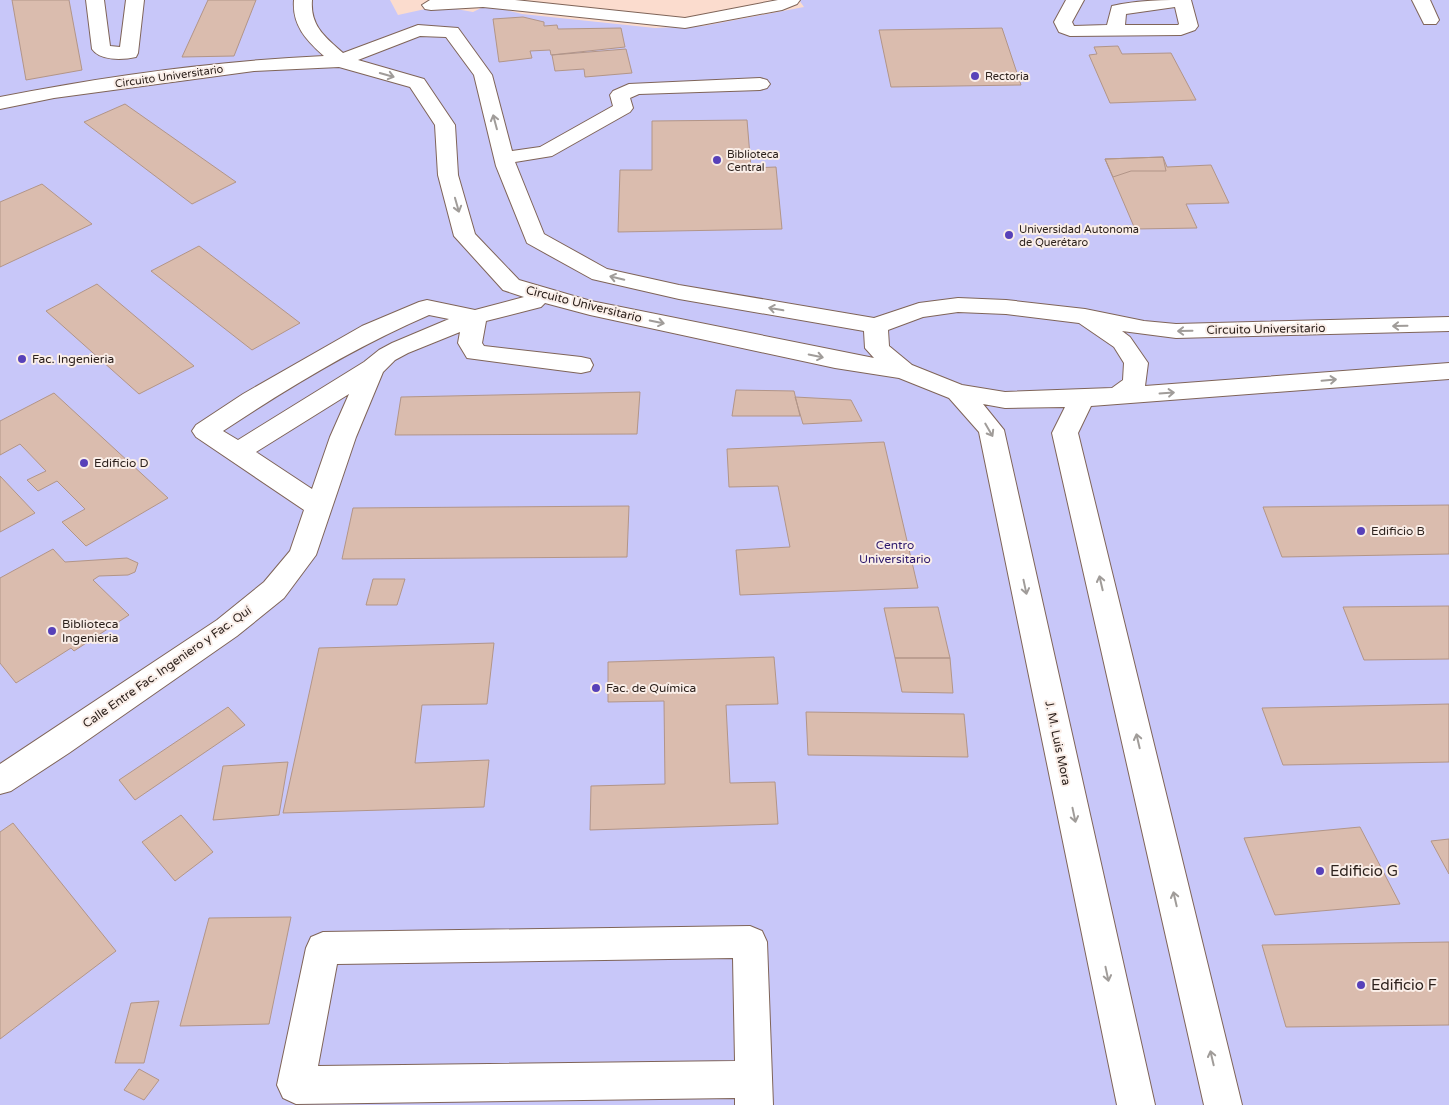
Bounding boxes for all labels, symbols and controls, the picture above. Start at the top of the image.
street label: Circuito Universitario [114,62,224,91]
one-way arrow [379,70,395,80]
marker: Rectoria [969,70,981,82]
place label: Rectoria [985,70,1029,83]
one-way arrow [490,114,499,130]
place label: Biblioteca Central [727,148,779,174]
marker: Biblioteca Central [711,154,723,166]
one-way arrow [452,196,462,212]
place label: Universidad Autonoma de Querétaro [1019,223,1139,249]
marker: Universidad Autonoma de Querétaro [1003,229,1015,241]
one-way arrow [610,273,626,282]
street label: Circuito Universitario [524,283,644,325]
one-way arrow [769,304,785,314]
one-way arrow [649,318,665,327]
street label: Circuito Universitario [1206,321,1326,337]
one-way arrow [1393,321,1409,330]
one-way arrow [1178,326,1194,336]
place label: Fac. Ingenieria [32,352,114,366]
one-way arrow [808,352,824,361]
marker: Fac. Ingenieria [16,353,28,365]
one-way arrow [1320,376,1336,385]
one-way arrow [1158,389,1174,398]
one-way arrow [984,422,994,437]
place label: Edificio D [94,456,149,470]
marker: Edificio D [78,457,90,469]
place label: Edificio B [1371,524,1425,538]
marker: Edificio B [1355,525,1367,537]
park label: Centro Universitario [859,538,931,566]
one-way arrow [1096,575,1105,591]
one-way arrow [1021,579,1030,595]
street label: Calle Entre Fac. Ingeniero y Fac. Quí [80,603,254,731]
place label: Biblioteca Ingenieria [62,617,118,645]
marker: Biblioteca Ingenieria [46,625,58,637]
place label: Fac. de Química [606,681,696,695]
marker: Fac. de Química [590,682,602,694]
street label: J. M. Luis Mora [1042,700,1074,786]
one-way arrow [1133,734,1142,750]
one-way arrow [1069,806,1079,822]
place label: Edificio G [1330,862,1398,880]
marker: Edificio G [1314,865,1326,877]
one-way arrow [1170,892,1179,908]
one-way arrow [1103,965,1113,981]
place label: Edificio F [1371,976,1437,994]
marker: Edificio F [1355,979,1367,991]
one-way arrow [1207,1050,1216,1066]

